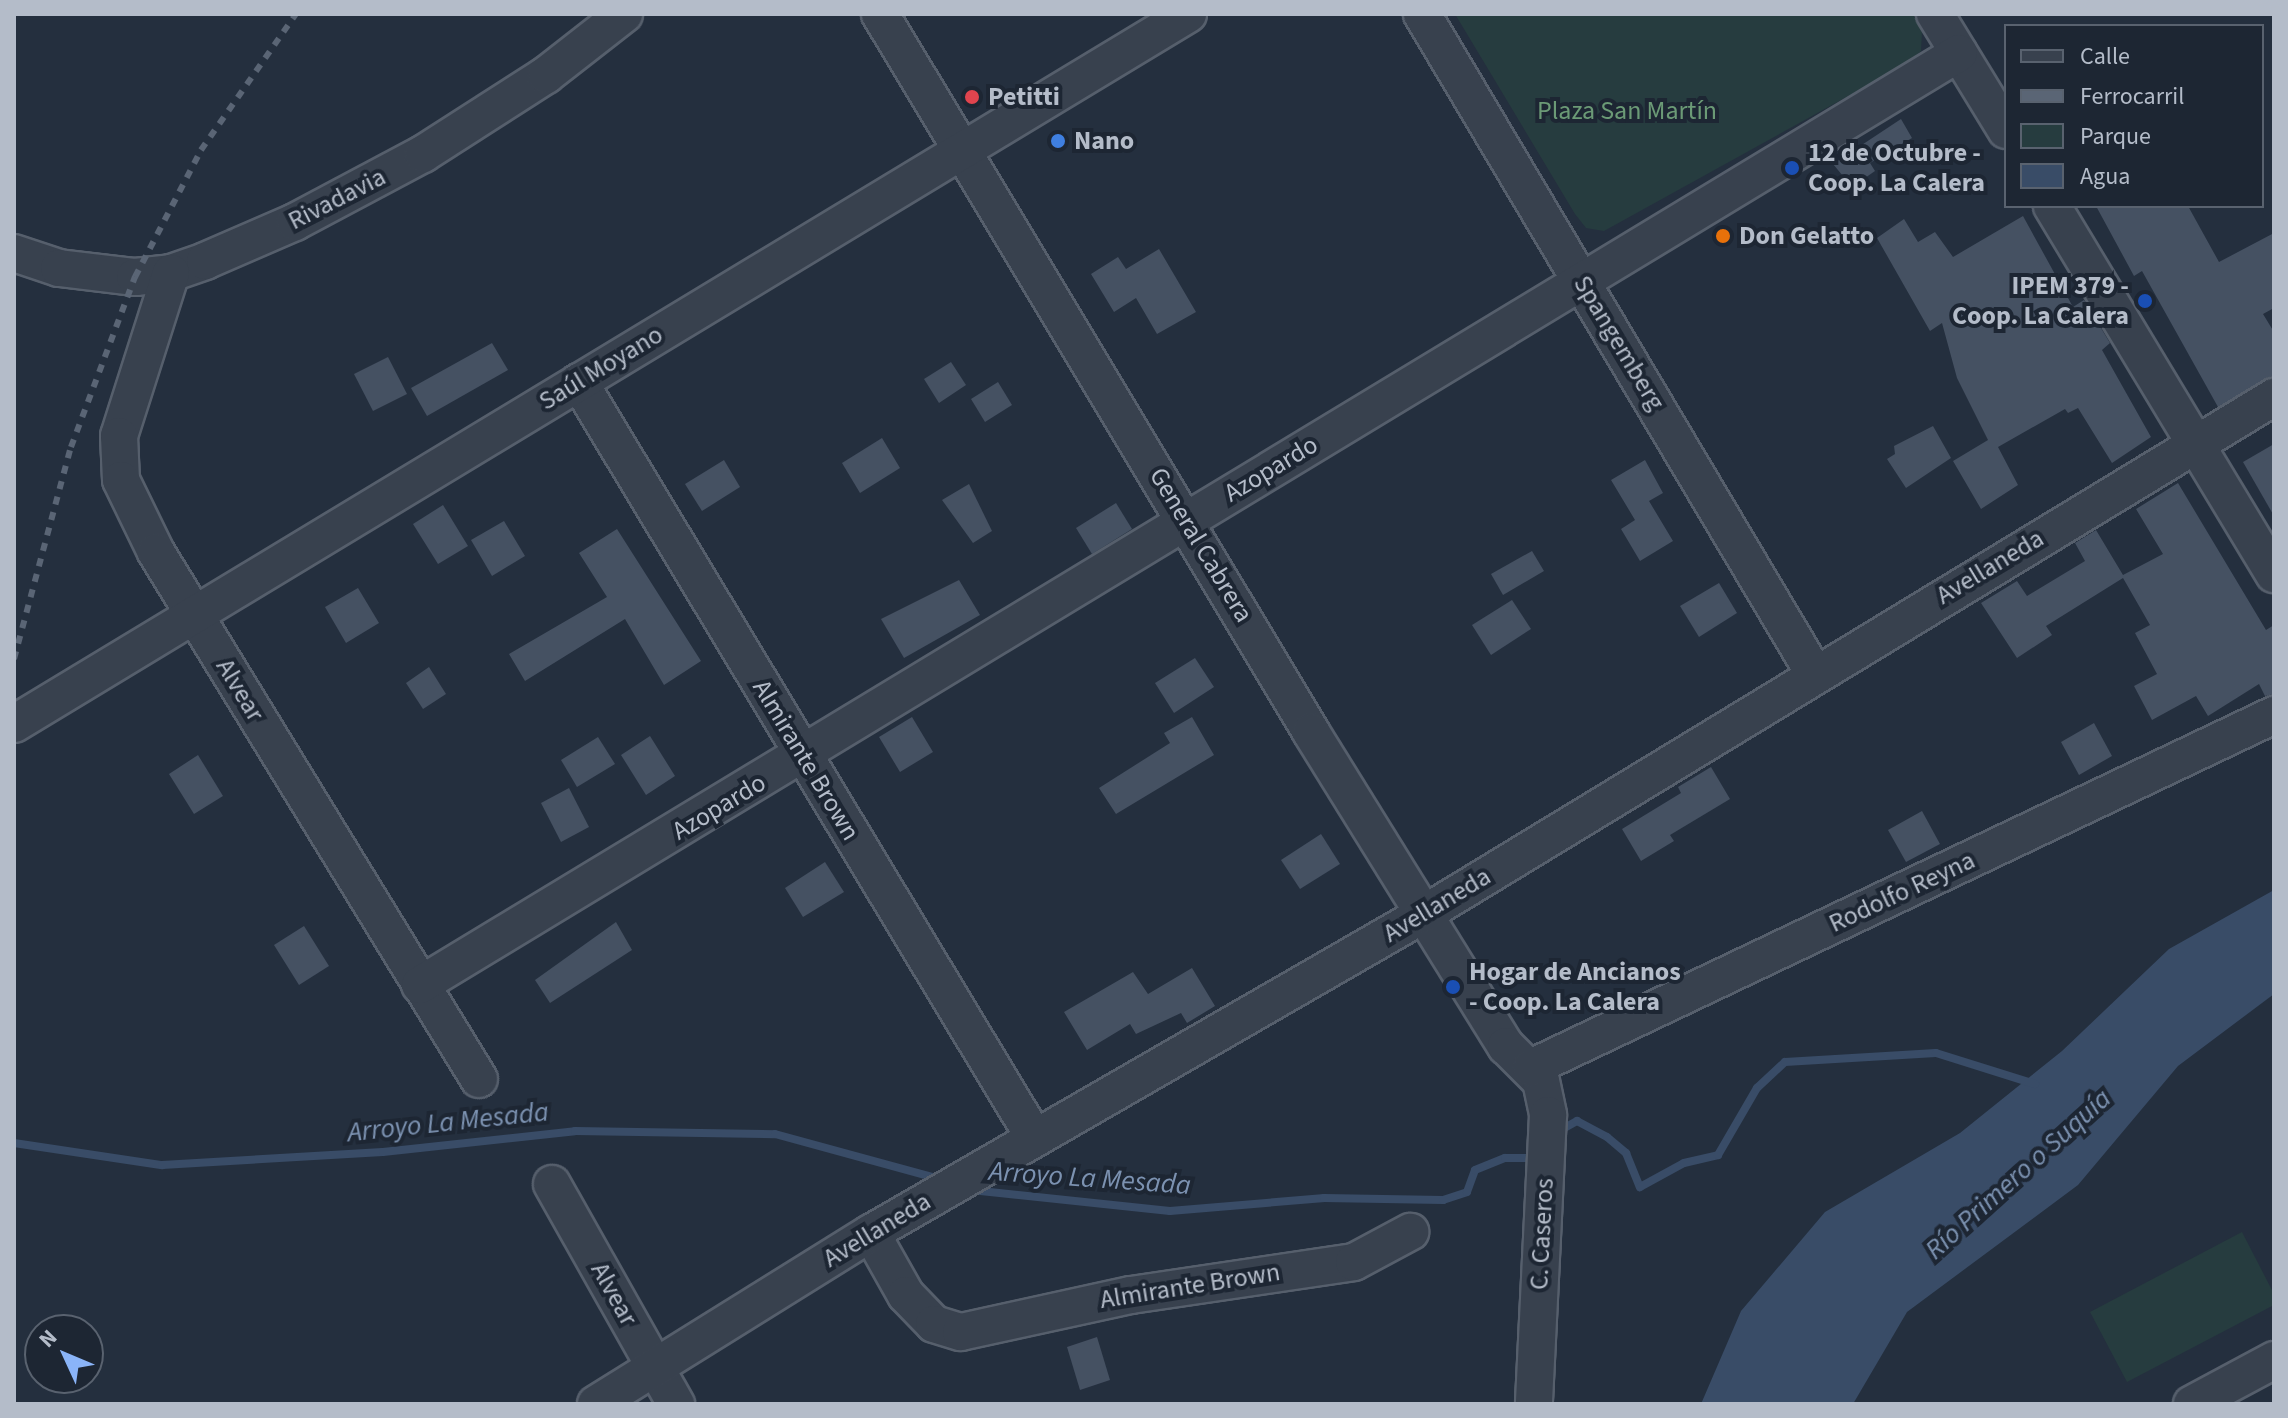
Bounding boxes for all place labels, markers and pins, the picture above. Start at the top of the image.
place label: Petitti [988,81,1060,113]
marker: Petitti [963,88,981,106]
place label: Nano [1074,125,1134,157]
marker: Nano [1049,132,1067,150]
place label: 12 de Octubre - Coop. La Calera [1808,137,1985,198]
marker: 12 de Octubre - Coop. La Calera [1783,159,1801,177]
place label: Don Gelatto [1739,220,1874,252]
marker: Don Gelatto [1714,227,1732,245]
place label: IPEM 379 - Coop. La Calera [1952,270,2129,332]
marker: IPEM 379 - Coop. La Calera [2136,292,2154,310]
place label: Hogar de Ancianos - Coop. La Calera [1469,956,1681,1018]
marker: Hogar de Ancianos - Coop. La Calera [1444,978,1462,996]

